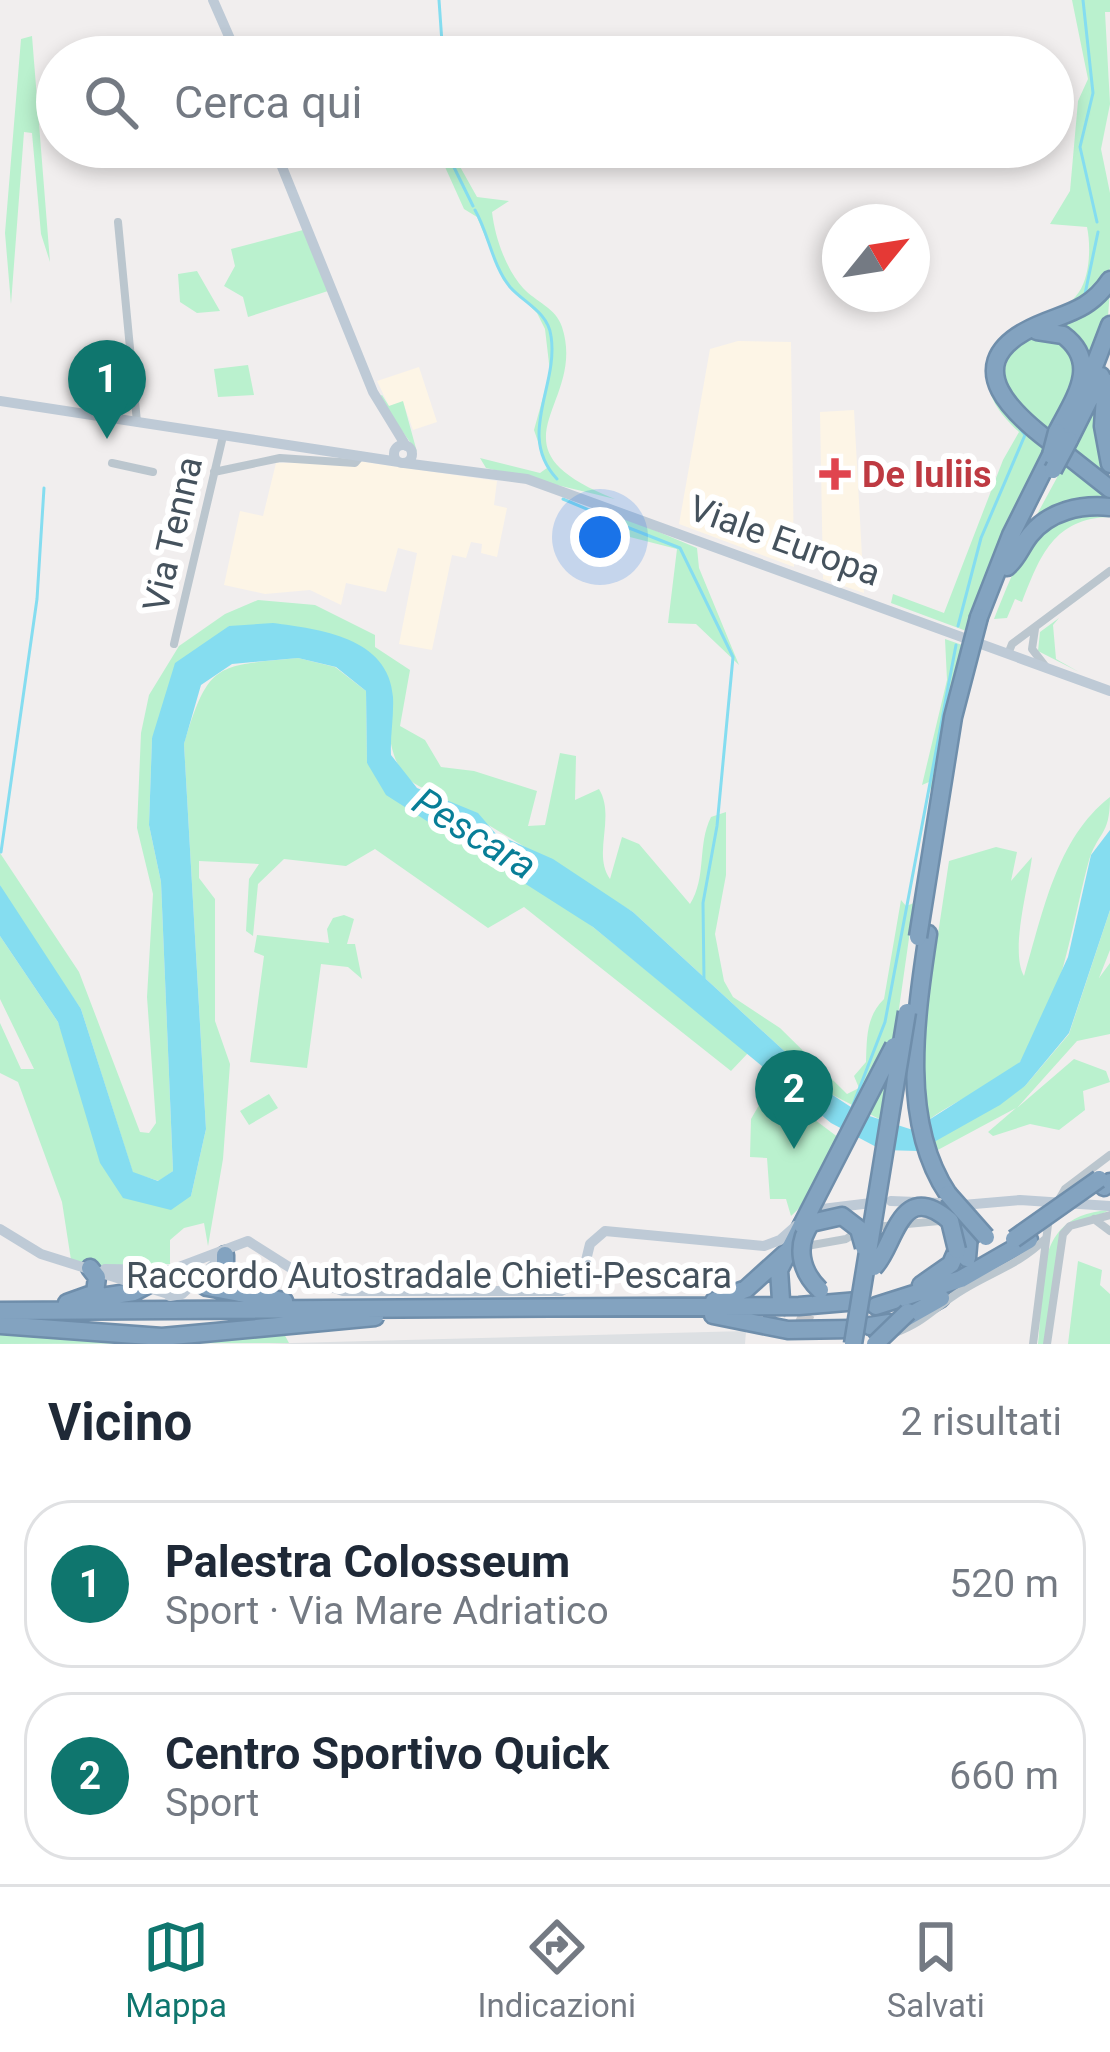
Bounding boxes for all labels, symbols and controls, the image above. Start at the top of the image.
search box [36,36,1074,168]
icon: search [78,69,144,135]
text: Cerca qui [174,76,363,129]
north arrow [822,204,930,312]
pin: 1 [68,340,146,439]
street label: Via Tenna [135,453,211,616]
place label: De Iuliis [862,454,992,496]
marker: De Iuliis [819,458,851,490]
street label: Viale Europa [683,487,886,595]
your location [570,507,630,567]
water label: Pescara [405,778,544,889]
pin: 2 [755,1050,833,1149]
street label: Raccordo Autostradale Chieti-Pescara [126,1255,732,1297]
text: Vicino [48,1393,192,1452]
text: 2 risultati [900,1399,1062,1445]
text: Palestra Colosseum [165,1535,570,1588]
text: 1 [79,1561,101,1607]
text: 520 m [949,1561,1059,1607]
text: Sport · Via Mare Adriatico [165,1588,609,1634]
text: Centro Sportivo Quick [165,1727,609,1780]
text: 2 [79,1753,101,1799]
text: 660 m [949,1753,1059,1799]
text: Sport [165,1780,259,1826]
tab: Mappa [125,1914,227,2025]
tab: Indicazioni [478,1914,636,2025]
tab: Salvati [887,1914,985,2025]

